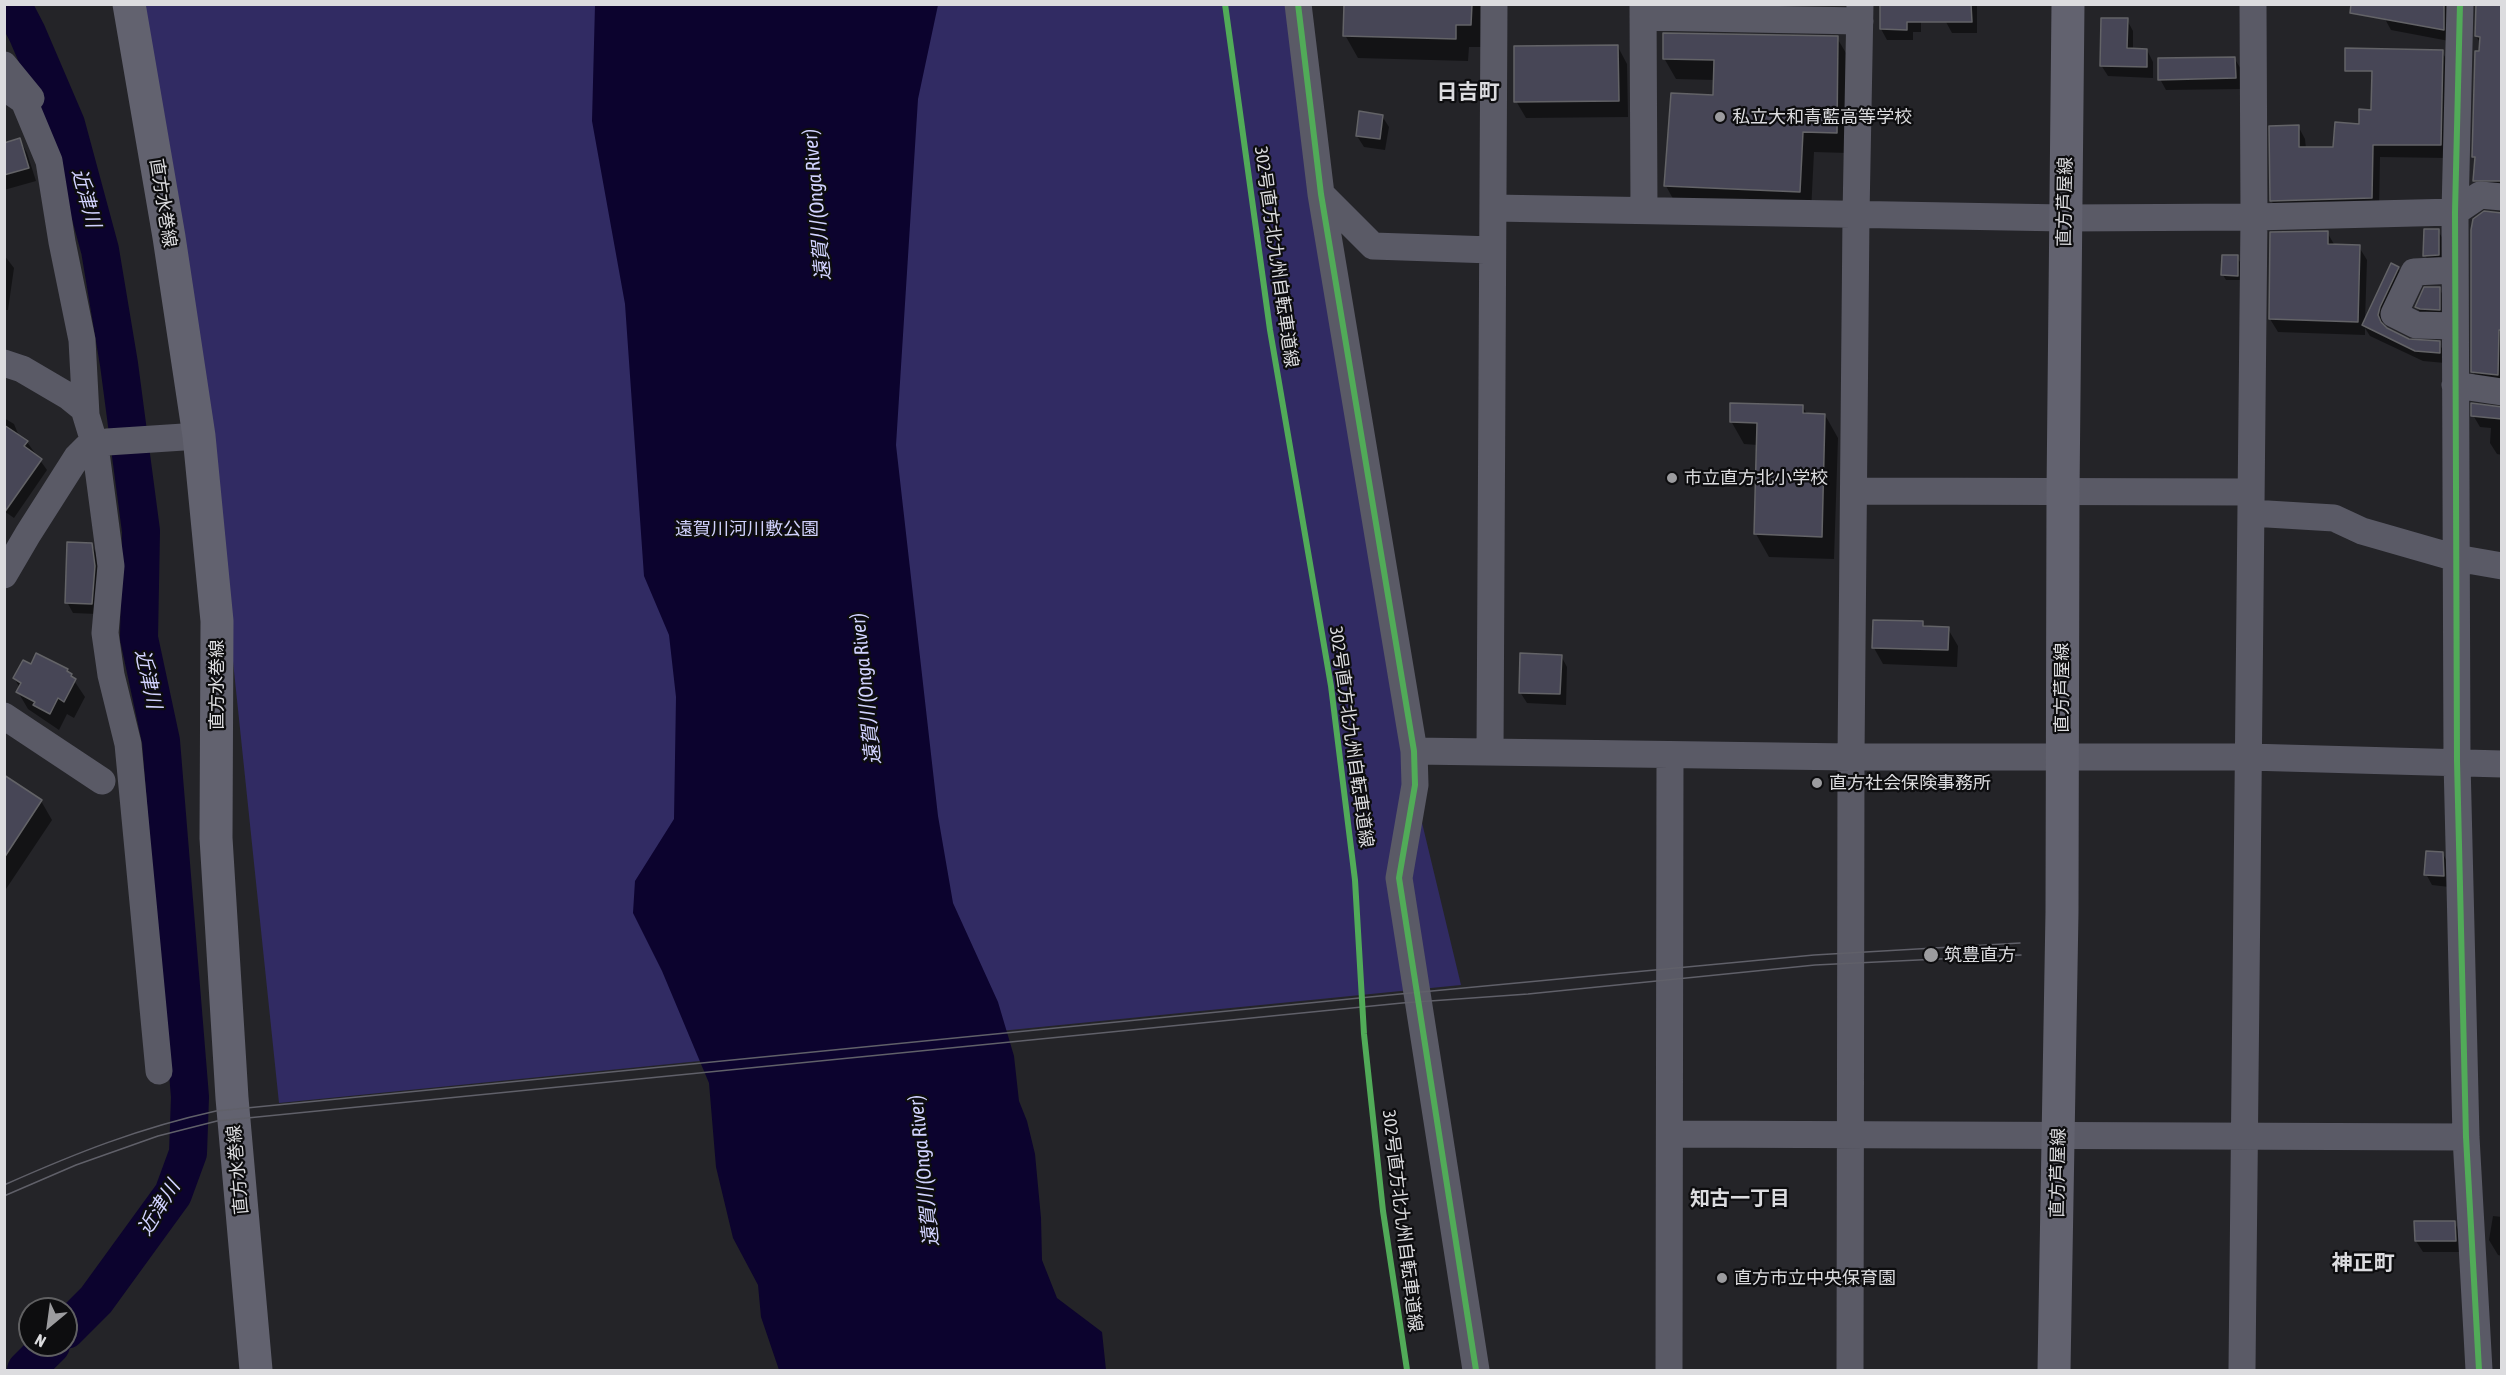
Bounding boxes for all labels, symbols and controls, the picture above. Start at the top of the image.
district label: 日吉町 [1437,79,1499,105]
place label: 私立大和青藍高等学校 [1732,106,1912,128]
marker: 私立大和青藍高等学校 [1713,110,1727,124]
water label: 遠賀川 (Onga River) [798,128,836,282]
street label: 302号直方北九州自転車道線 [1250,145,1302,369]
street label: 直方水巻線 [145,157,181,249]
street label: 直方芦屋線 [2053,157,2077,247]
water label: 近津川 [67,166,105,230]
place label: 市立直方北小学校 [1684,467,1828,489]
marker: 市立直方北小学校 [1665,471,1679,485]
park label: 遠賀川河川敷公園 [675,518,819,540]
water label: 遠賀川 (Onga River) [846,612,886,766]
street label: 302号直方北九州自転車道線 [1325,625,1377,849]
street label: 直方水巻線 [206,640,228,730]
street label: 直方芦屋線 [2051,643,2073,733]
water label: 近津川 [130,647,166,711]
place label: 直方社会保険事務所 [1829,772,1991,794]
marker: 直方社会保険事務所 [1810,776,1824,790]
place label: 筑豊直方 [1944,944,2016,966]
marker: 筑豊直方 [1922,946,1940,964]
water label: 遠賀川 (Onga River) [904,1094,944,1248]
street label: 302号直方北九州自転車道線 [1378,1109,1426,1333]
street label: 直方水巻線 [223,1124,253,1216]
street label: 直方芦屋線 [2046,1128,2070,1218]
water label: 近津川 [133,1176,185,1240]
district label: 知古一丁目 [1690,1187,1790,1211]
district label: 神正町 [2332,1250,2394,1276]
place label: 直方市立中央保育園 [1734,1267,1896,1289]
marker: 直方市立中央保育園 [1715,1271,1729,1285]
north arrow [18,1297,78,1357]
text: N [32,1331,49,1351]

